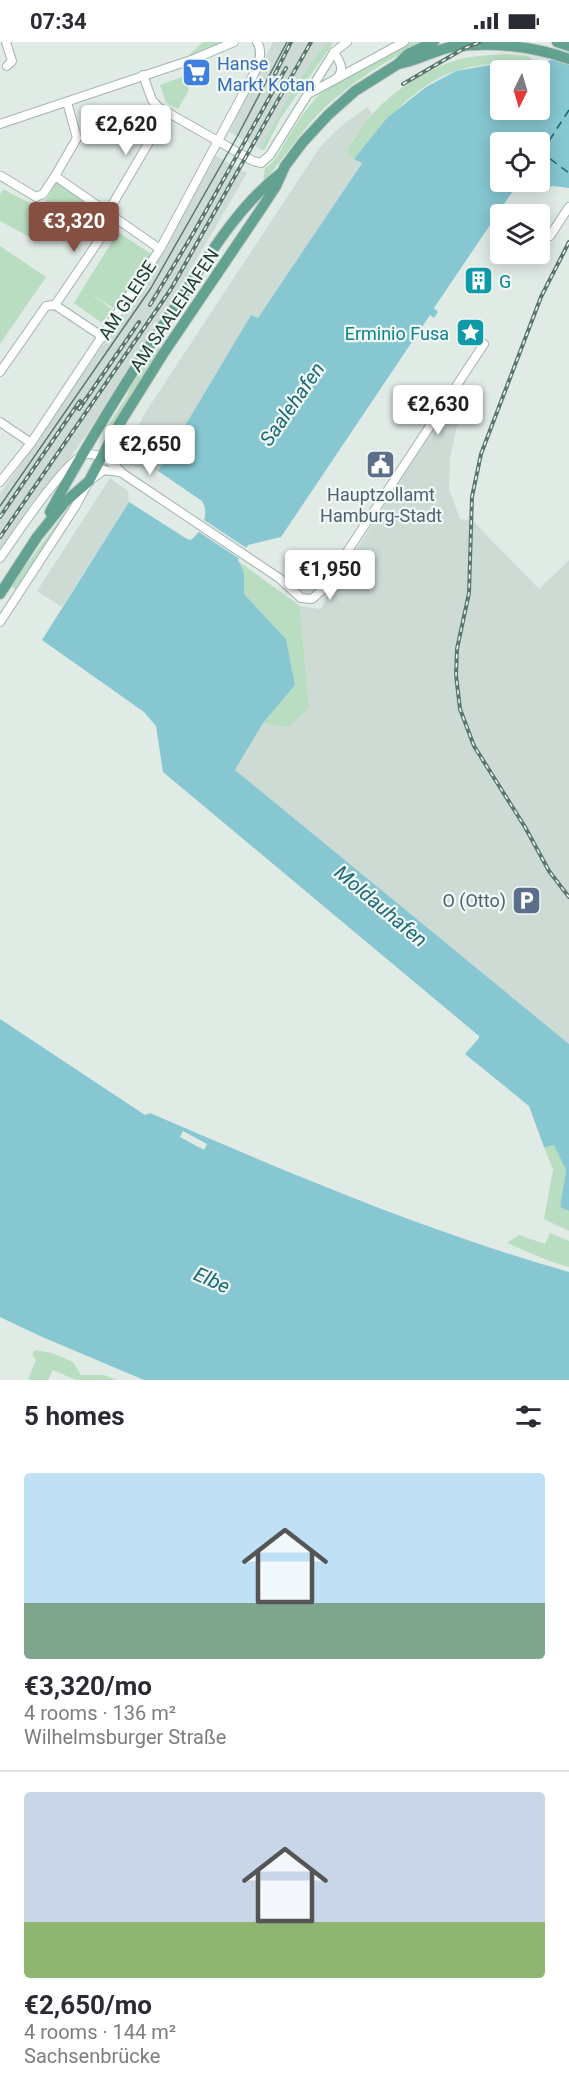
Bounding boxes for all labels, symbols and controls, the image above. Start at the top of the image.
text: 07:34 [30,9,87,34]
place label: Hanse Markt Kotan [217,53,315,95]
supermarket icon: Hanse Markt Kotan [180,57,212,89]
north arrow [490,60,550,120]
map controls [490,60,550,264]
pin: €2,620 [77,105,175,156]
text: €2,620 [95,112,157,136]
button: locate [490,132,550,192]
pin: €3,320 [25,202,123,253]
button: layers [490,204,550,264]
text: €3,320 [43,209,105,233]
street label: AM SAALEHAFEN [125,245,223,375]
street label: AM GLEISE [94,257,160,343]
building icon: G [462,265,494,297]
place label: G [499,271,511,292]
place icon: Erminio Fusa [454,317,486,349]
place label: Erminio Fusa [345,323,449,344]
water label: Saalehafen [255,358,329,450]
pin: €2,630 [389,385,487,436]
text: €2,630 [407,392,469,416]
pin: €2,650 [101,425,199,476]
text: €2,650 [119,432,181,456]
public building icon: Hauptzollamt Hamburg-Stadt [365,449,397,481]
place label: Hauptzollamt Hamburg-Stadt [320,484,442,526]
pin: €1,950 [281,550,379,601]
text: €1,950 [299,557,361,581]
water label: Moldauhafen [330,860,432,952]
parking icon: O (Otto) [511,884,543,916]
place label: O (Otto) [442,890,506,912]
water label: Elbe [190,1262,234,1298]
icon: filters [512,1400,545,1433]
text: 5 homes [24,1401,125,1431]
icon: home [231,1512,339,1620]
text: €3,320/mo [24,1671,152,1701]
text: 4 rooms · 136 m² [24,1701,176,1725]
text: Wilhelmsburger Straße [24,1725,226,1749]
icon: home [231,1831,339,1939]
text: €2,650/mo [24,1990,152,2020]
text: 4 rooms · 144 m² [24,2020,176,2044]
text: Sachsenbrücke [24,2044,160,2068]

